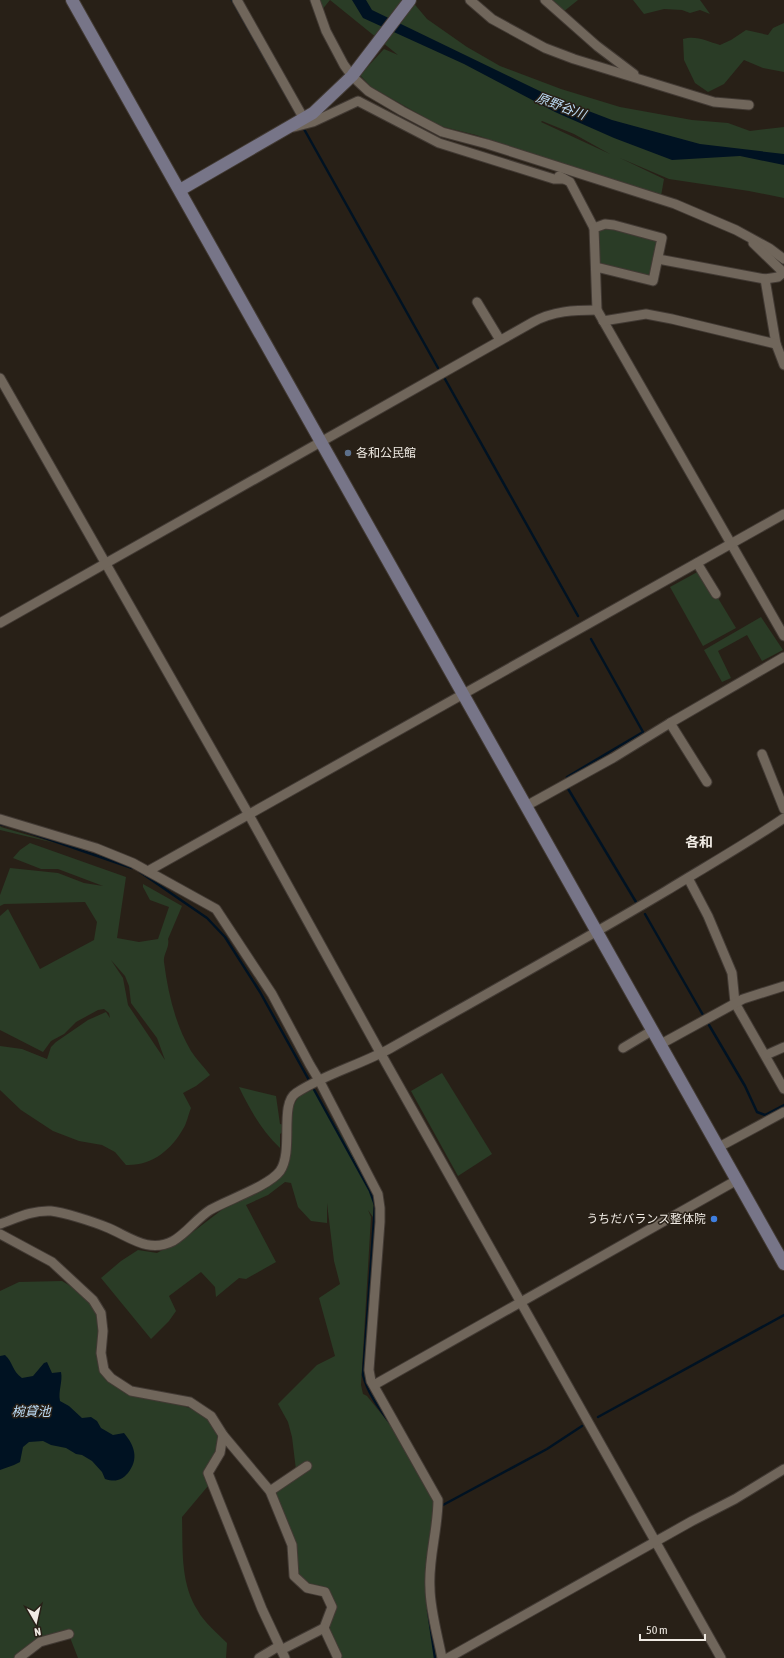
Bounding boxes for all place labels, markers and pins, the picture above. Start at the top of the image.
place label: 各和公民館 [356,446,416,460]
marker: 各和公民館 [343,448,353,458]
place label: うちだバランス整体院 [586,1212,706,1226]
marker: うちだバランス整体院 [709,1214,719,1224]

